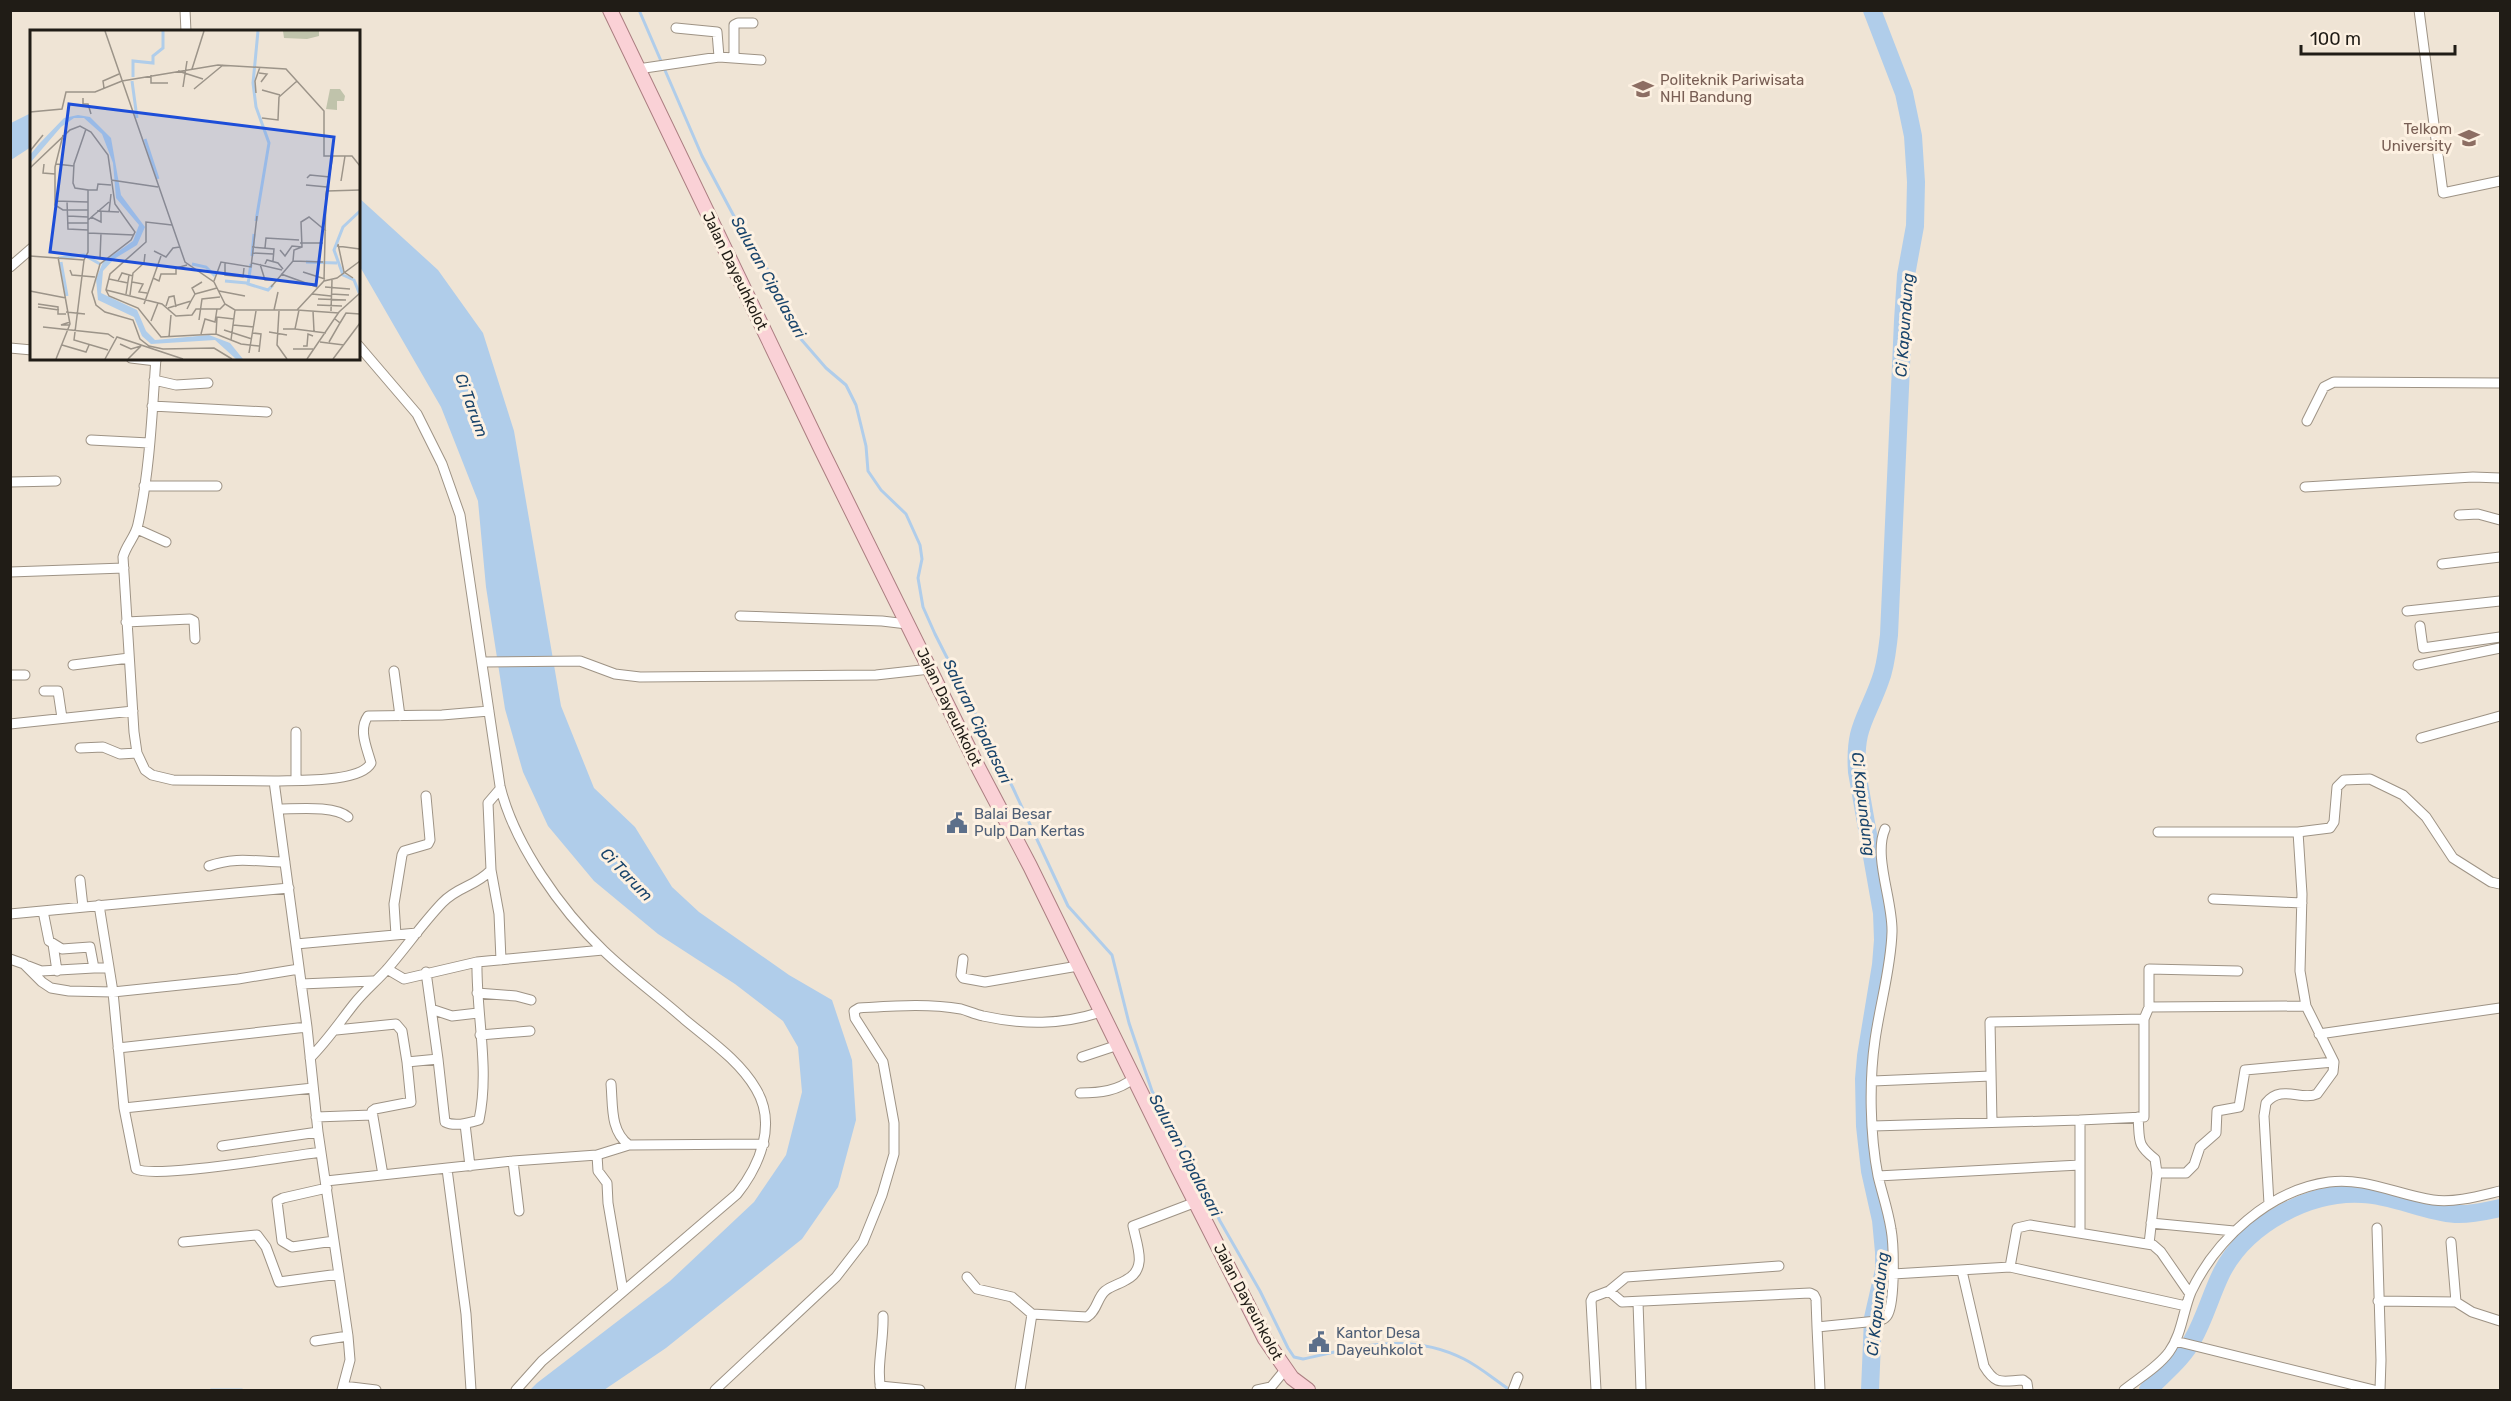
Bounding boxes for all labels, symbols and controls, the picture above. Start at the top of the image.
scale bar [2301,18,2456,56]
text: 100 m [2310,28,2361,50]
inset map [30,30,360,360]
place label: Politeknik Pariwisata NHI Bandung [1660,71,1804,106]
school or university icon: Politeknik Pariwisata NHI Bandung [1631,77,1655,101]
place label: Telkom University [2381,120,2452,155]
school or university icon: Telkom University [2457,126,2481,150]
street label: Jalan Dayeuhkolot [699,209,772,333]
water label: Saluran Cipalasari [727,213,810,342]
water label: Ci Kapundung [1891,272,1918,378]
water label: Ci Tarum [451,371,492,440]
street label: Jalan Dayeuhkolot [913,645,986,769]
water label: Saluran Cipalasari [939,656,1016,788]
water label: Ci Kapundung [1848,751,1879,858]
place label: Balai Besar Pulp Dan Kertas [974,805,1085,840]
public building icon: Balai Besar Pulp Dan Kertas [945,811,969,835]
water label: Ci Tarum [597,844,657,905]
water label: Saluran Cipalasari [1145,1091,1226,1221]
street label: Jalan Dayeuhkolot [1210,1241,1286,1363]
water label: Ci Kapundung [1863,1251,1892,1357]
place label: Kantor Desa Dayeuhkolot [1336,1324,1423,1359]
public building icon: Kantor Desa Dayeuhkolot [1307,1330,1331,1354]

